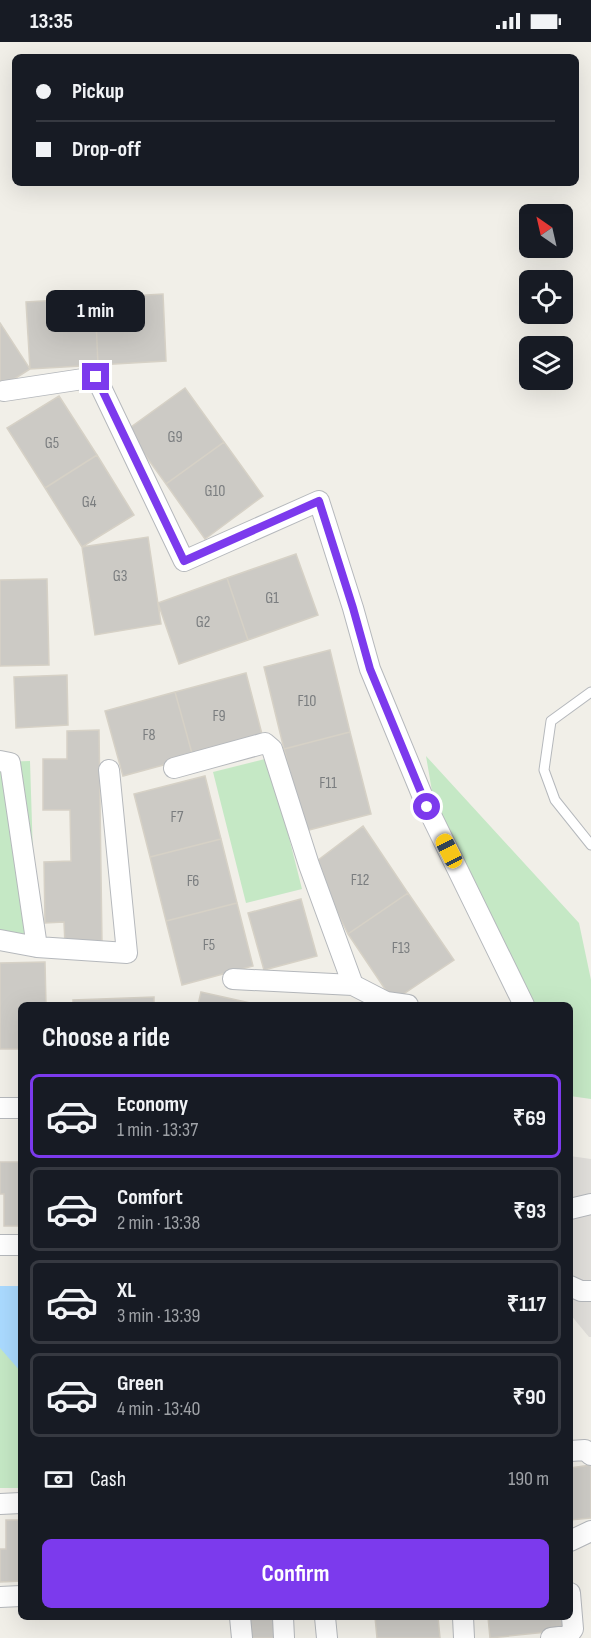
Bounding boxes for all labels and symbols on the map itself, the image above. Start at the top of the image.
north arrow [519,204,573,258]
callout: 1 min [46,290,146,332]
route end [82,363,109,390]
house number: G9 [167,428,183,447]
house number: G5 [45,434,59,453]
house number: G10 [205,482,225,501]
house number: G4 [82,493,97,512]
house number: G3 [113,567,127,586]
house number: G1 [265,589,279,608]
house number: G2 [196,613,210,632]
house number: F10 [297,692,317,711]
house number: F9 [213,707,226,726]
house number: F8 [143,726,155,745]
house number: F11 [319,774,337,793]
route start [413,793,440,820]
house number: F7 [171,808,184,827]
car [433,831,465,871]
house number: F12 [351,871,369,890]
house number: F6 [187,872,199,891]
house number: F5 [203,936,215,955]
house number: F13 [392,939,410,958]

